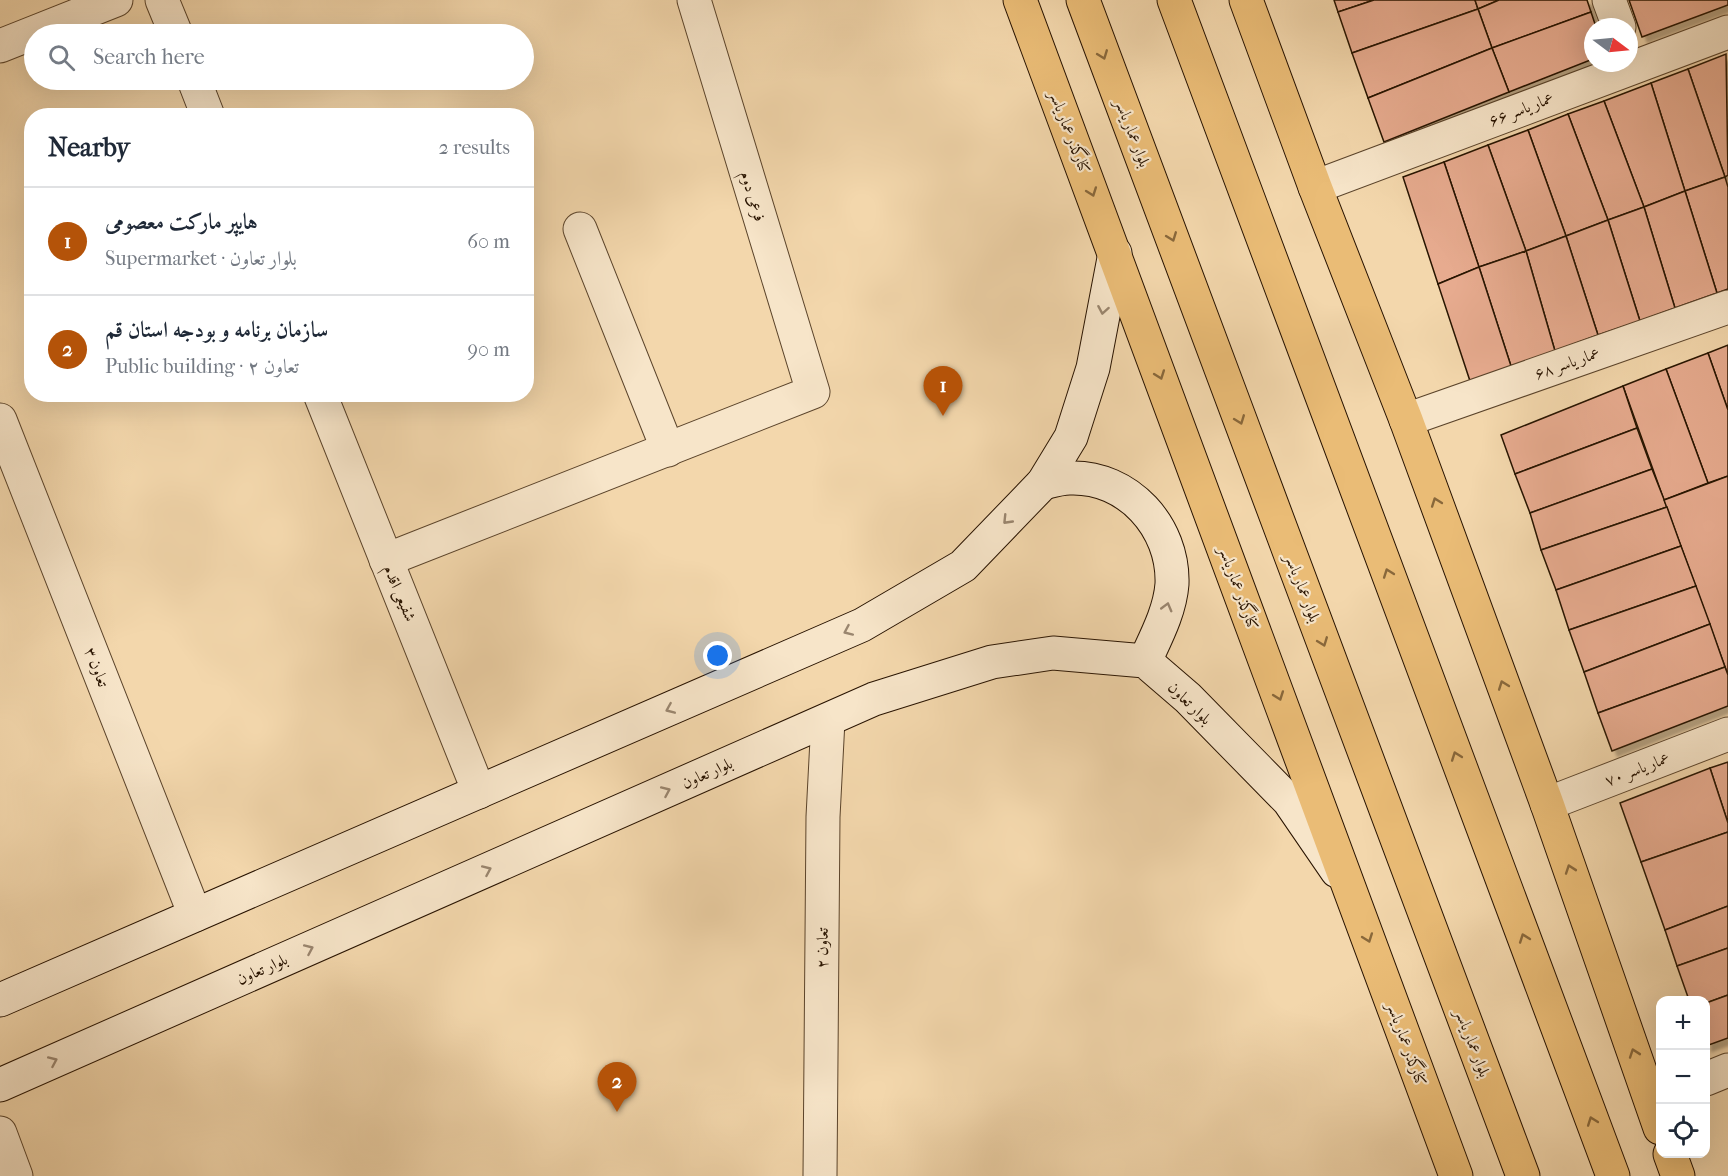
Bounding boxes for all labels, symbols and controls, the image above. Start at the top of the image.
north arrow [1584,18,1638,72]
search box [24,24,534,90]
icon: search [45,41,78,74]
text: Search here [93,44,205,70]
one-way arrow [1096,49,1109,60]
street label: کنارگذر عمار یاسر [1044,85,1096,177]
street label: عمار یاسر ۶۶ [1486,88,1557,131]
street label: بلوار عمار یاسر [1110,94,1155,170]
text: Nearby [48,132,130,163]
text: 2 results [439,136,510,159]
street label: فرعی دوم [732,169,770,225]
one-way arrow [1085,187,1098,197]
text: هایپر مارکت معصومی [105,209,258,235]
text: 1 [64,230,71,253]
text: 60 m [467,230,510,253]
one-way arrow [1164,232,1177,242]
text: Supermarket · بلوار تعاون [105,247,297,270]
one-way arrow [1097,305,1110,315]
text: سازمان برنامه و بودجه استان قم [105,317,328,343]
text: 2 [62,338,73,361]
text: 90 m [468,338,510,361]
street label: عمار یاسر ۶۸ [1532,343,1603,384]
text: Public building · تعاون ۲ [105,355,299,378]
pin: 1 [924,366,962,416]
one-way arrow [1153,369,1165,380]
one-way arrow [1233,414,1245,425]
one-way arrow [1431,498,1444,508]
one-way arrow [1003,514,1014,524]
street label: کنارگذر عمار یاسر [1214,541,1265,633]
street label: بلوار عمار یاسر [1280,549,1325,625]
street label: شفیعی اقدم [375,562,420,626]
one-way arrow [1383,568,1395,579]
one-way arrow [1159,602,1172,612]
one-way arrow [844,624,855,636]
one-way arrow [1316,636,1329,647]
your location [703,641,732,670]
street label: تعاون ۳ [81,644,114,690]
street label: بلوار تعاون [1164,678,1216,728]
one-way arrow [1498,681,1511,691]
one-way arrow [1271,690,1284,701]
one-way arrow [665,702,676,714]
street label: عمار یاسر ۷۰ [1602,748,1673,791]
one-way arrow [1451,751,1464,762]
street label: بلوار تعاون [679,753,735,793]
one-way arrow [659,787,670,799]
one-way arrow [1564,864,1577,875]
one-way arrow [481,865,492,877]
street label: تعاون ۲ [812,926,832,969]
one-way arrow [1361,932,1374,943]
one-way arrow [1519,934,1532,944]
one-way arrow [302,944,313,956]
street label: بلوار تعاون [234,949,290,989]
map controls [1656,996,1710,1158]
button: + [1656,996,1710,1050]
street label: کنارگذر عمار یاسر [1382,997,1433,1089]
street label: بلوار عمار یاسر [1450,1004,1495,1080]
one-way arrow [1629,1048,1642,1059]
button: − [1656,1050,1710,1104]
one-way arrow [47,1057,58,1069]
pin: 2 [598,1062,636,1112]
button: locate [1656,1104,1710,1158]
one-way arrow [1587,1116,1600,1127]

